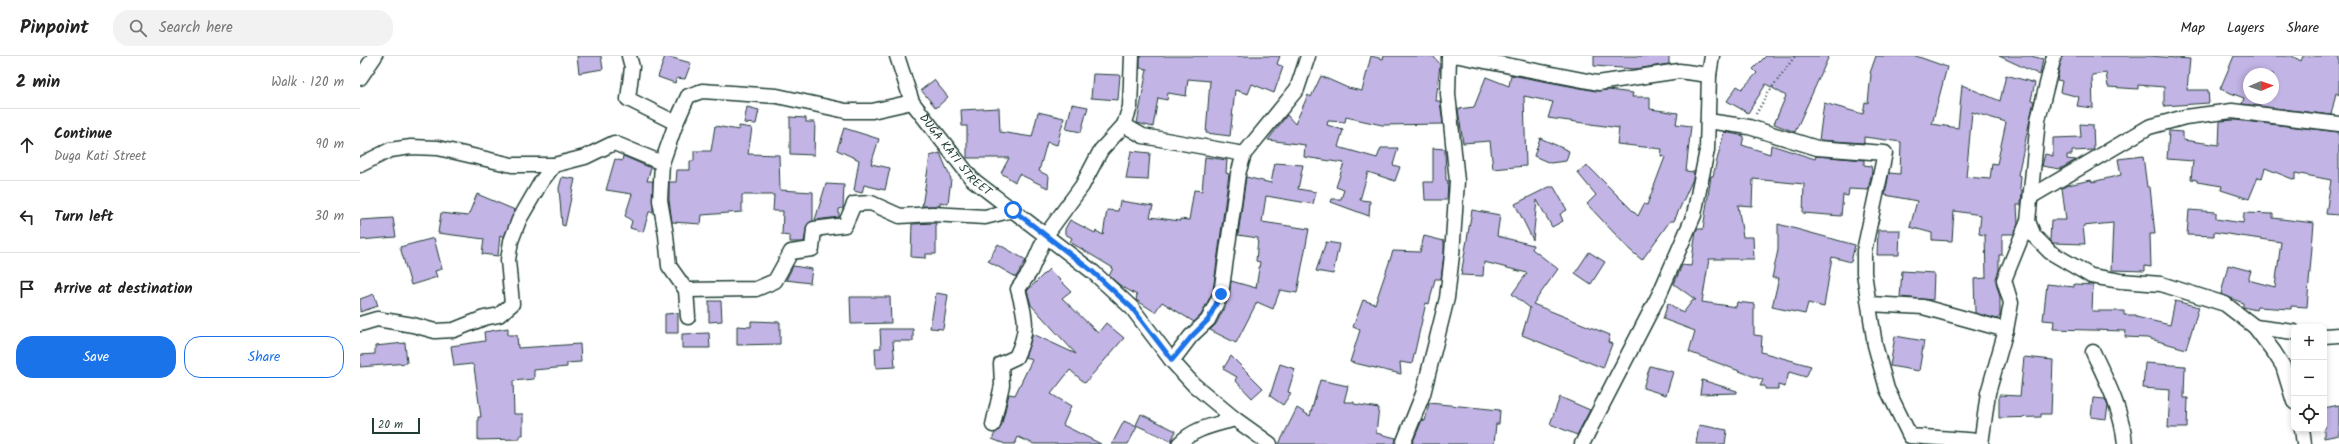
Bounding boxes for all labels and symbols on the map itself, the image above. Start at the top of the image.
north arrow [2243,68,2279,104]
street label: DUGA KATI STREET [914,110,997,202]
route start [1004,201,1022,219]
route end [1212,285,1230,303]
scale bar [372,416,420,435]

